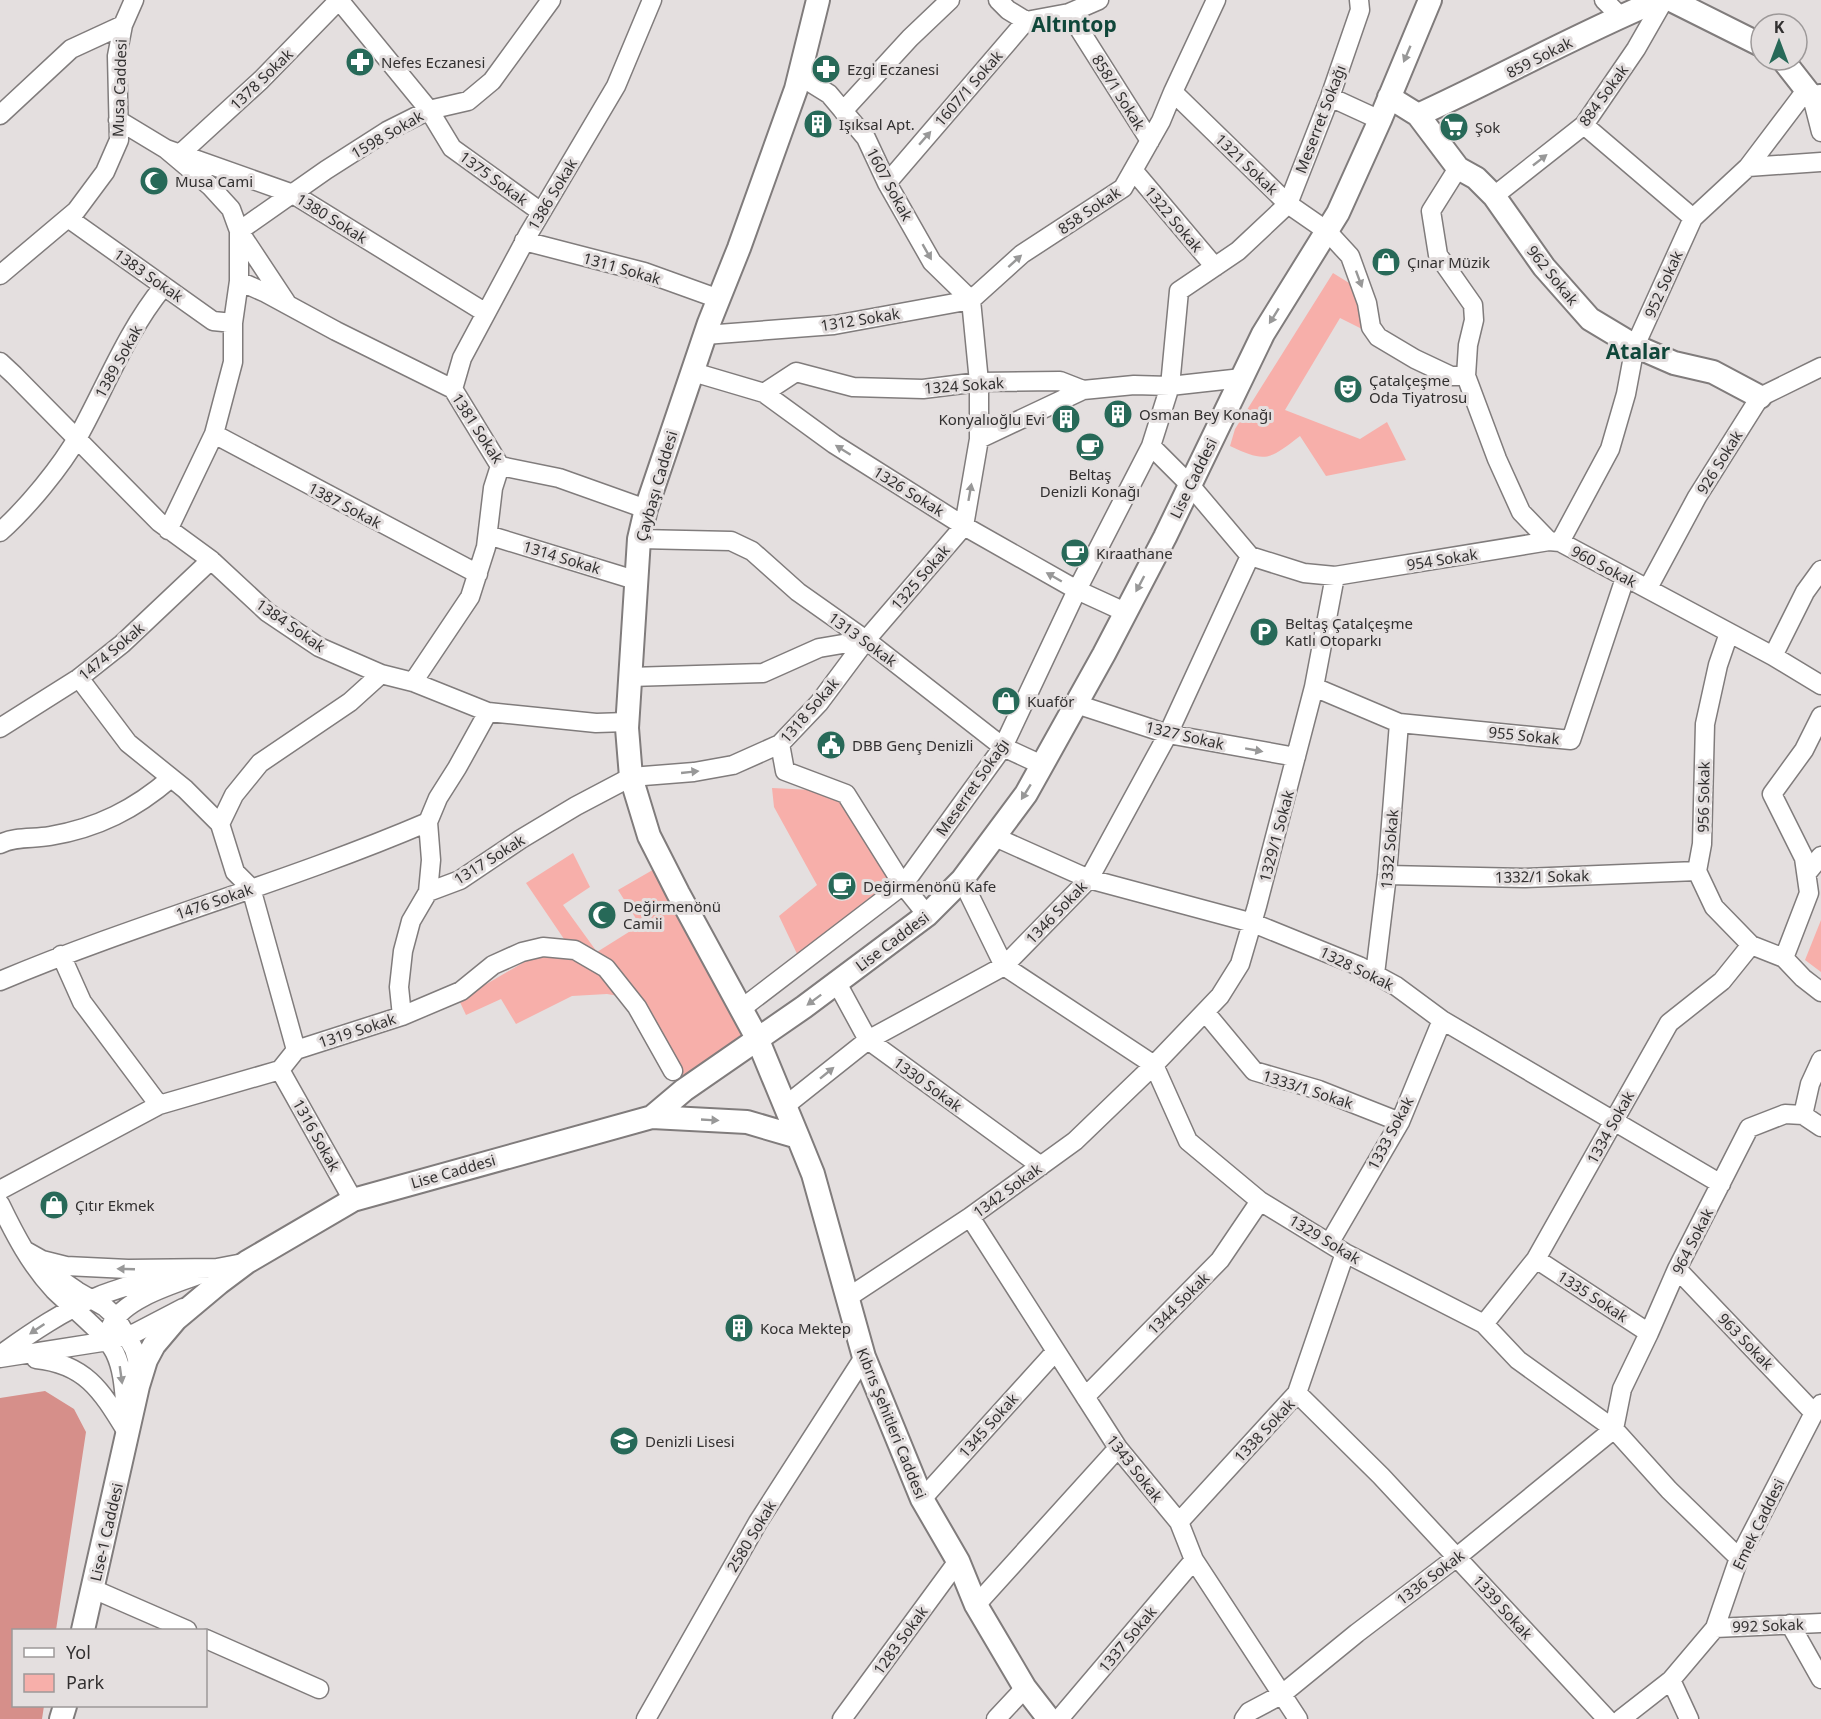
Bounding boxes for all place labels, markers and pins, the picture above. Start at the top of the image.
pharmacy icon: Nefes Eczanesi [344,46,376,78]
place label: Nefes Eczanesi [381,52,485,72]
pharmacy icon: Ezgi Eczanesi [810,53,842,85]
place label: Ezgi Eczanesi [847,59,939,79]
building icon: Işıksal Apt. [802,108,834,140]
supermarket icon: Şok [1438,111,1470,143]
place label: Işıksal Apt. [839,114,915,134]
place label: Şok [1475,117,1500,137]
mosque icon: Musa Cami [138,165,170,197]
place label: Musa Cami [175,171,253,191]
shop icon: Çınar Müzik [1370,246,1402,278]
place label: Çınar Müzik [1407,252,1490,272]
place label: Çatalçeşme Oda Tiyatrosu [1369,370,1467,407]
theatre icon: Çatalçeşme Oda Tiyatrosu [1332,373,1364,405]
building icon: Osman Bey Konağı [1102,398,1134,430]
building icon: Konyalıoğlu Evi [1050,403,1082,435]
place label: Osman Bey Konağı [1139,404,1272,424]
place label: Konyalıoğlu Evi [938,409,1045,429]
cafe icon: Beltaş Denizli Konağı [1074,431,1106,463]
place label: Beltaş Denizli Konağı [1040,464,1140,501]
cafe icon: Kıraathane [1059,537,1091,569]
place label: Kıraathane [1096,543,1173,563]
place label: Beltaş Çatalçeşme Katlı Otoparkı [1285,613,1413,650]
parking icon: Beltaş Çatalçeşme Katlı Otoparkı [1248,616,1280,648]
shop icon: Kuaför [990,685,1022,717]
place label: Kuaför [1027,691,1074,711]
public building icon: DBB Genç Denizli [815,729,847,761]
place label: DBB Genç Denizli [852,735,973,755]
cafe icon: Değirmenönü Kafe [826,870,858,902]
place label: Değirmenönü Kafe [863,876,996,896]
place label: Değirmenönü Camii [623,896,721,933]
mosque icon: Değirmenönü Camii [586,899,618,931]
shop icon: Çıtır Ekmek [38,1189,70,1221]
place label: Çıtır Ekmek [75,1195,155,1215]
building icon: Koca Mektep [723,1312,755,1344]
place label: Koca Mektep [760,1318,851,1338]
school or university icon: Denizli Lisesi [608,1425,640,1457]
place label: Denizli Lisesi [645,1431,735,1451]

